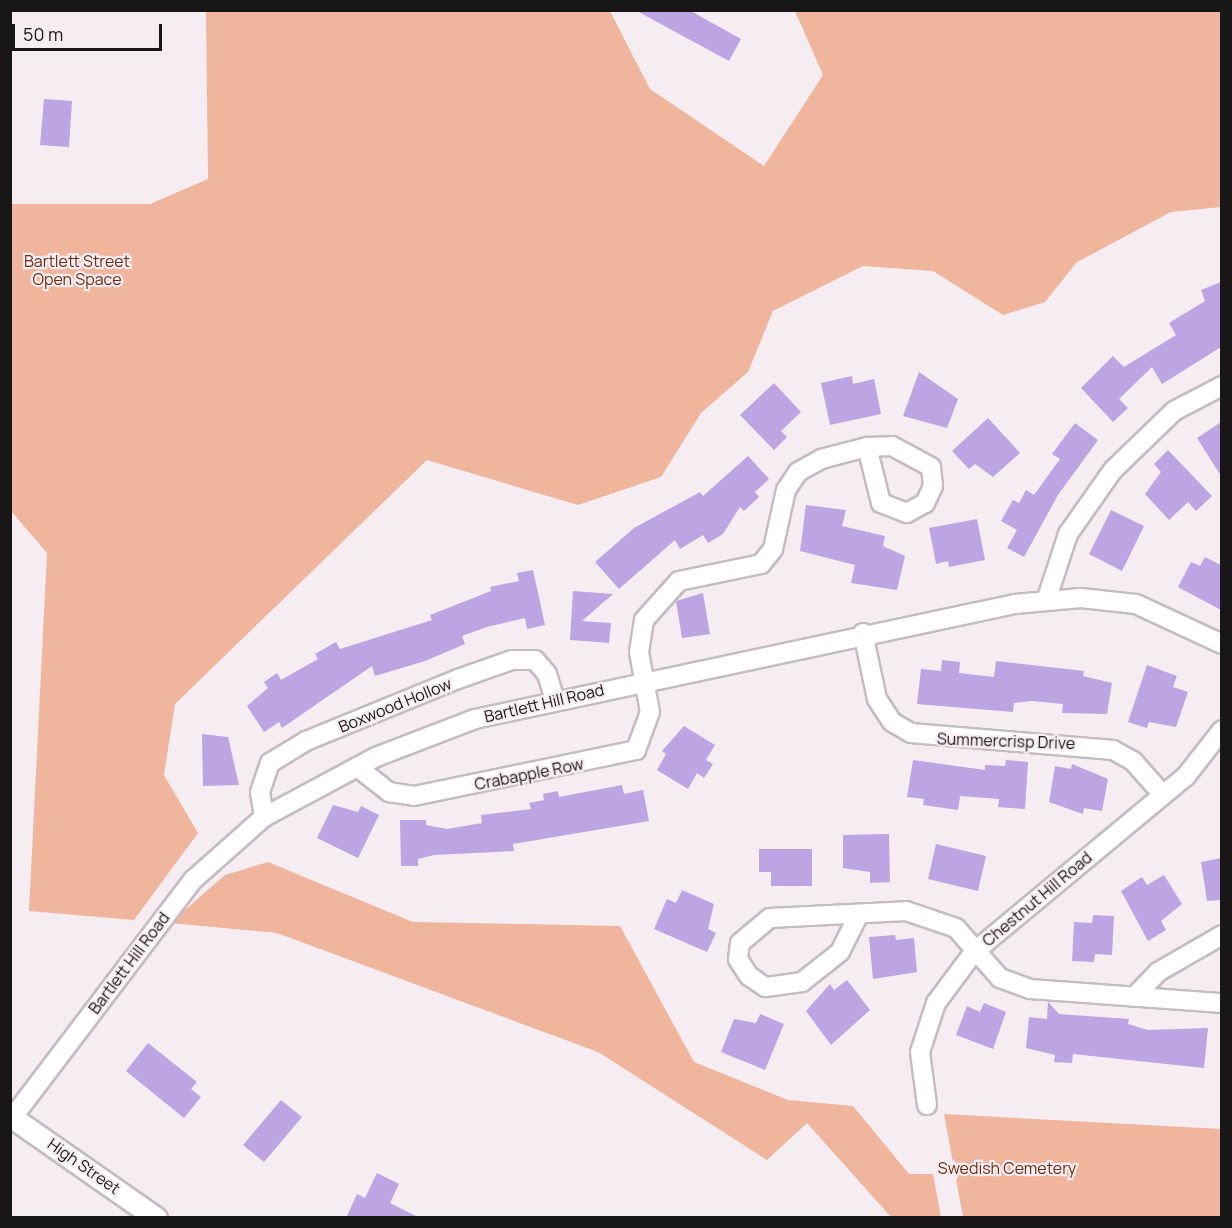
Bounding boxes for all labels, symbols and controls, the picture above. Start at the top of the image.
scale bar [15,12,165,50]
text: 50 m [23,22,63,46]
park label: Bartlett Street Open Space [24,251,130,289]
street label: Boxwood Hollow [336,674,454,736]
street label: Bartlett Hill Road [482,680,606,726]
street label: Summercrisp Drive [937,729,1075,753]
street label: Crabapple Row [473,754,585,794]
street label: Chestnut Hill Road [978,848,1096,950]
street label: Bartlett Hill Road [85,908,173,1018]
street label: High Street [44,1134,124,1198]
park label: Swedish Cemetery [938,1158,1076,1178]

